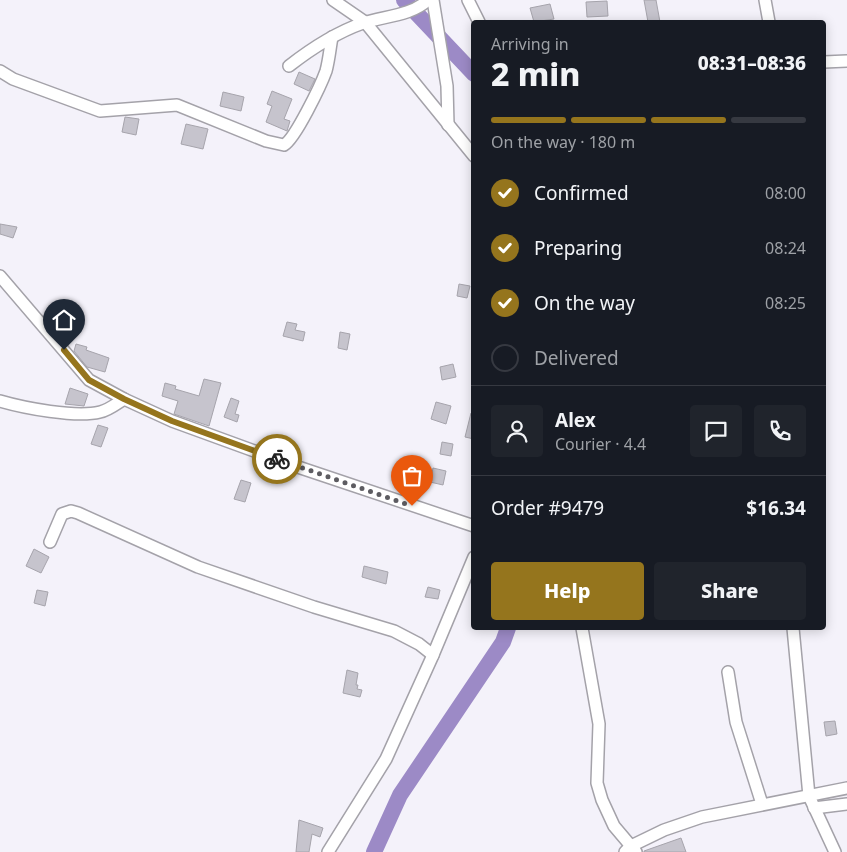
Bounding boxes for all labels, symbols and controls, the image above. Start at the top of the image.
text: Arriving in [491,33,569,55]
text: 08:31–08:36 [698,50,806,76]
text: 2 min [491,52,580,95]
text: On the way · 180 m [491,131,635,153]
icon: check [491,179,519,207]
text: Confirmed [534,180,629,206]
text: 08:00 [765,182,806,204]
icon: check [491,234,519,262]
text: Preparing [534,235,622,261]
text: 08:24 [765,237,806,259]
icon: check [491,289,519,317]
text: On the way [534,290,635,316]
text: 08:25 [765,292,806,314]
pin [43,299,85,350]
icon: home [50,306,78,334]
text: Delivered [534,345,619,371]
button: person [491,405,543,457]
button: chat [690,405,742,457]
button: phone [754,405,806,457]
text: Alex [555,407,596,433]
text: Courier · 4.4 [555,433,646,455]
courier [252,434,302,484]
icon: bike [263,445,291,473]
pin [391,455,433,506]
icon: bag [398,462,426,490]
text: Order #9479 [491,495,604,521]
text: $16.34 [746,495,806,521]
button: Help [491,562,644,620]
button: Share [654,562,806,620]

